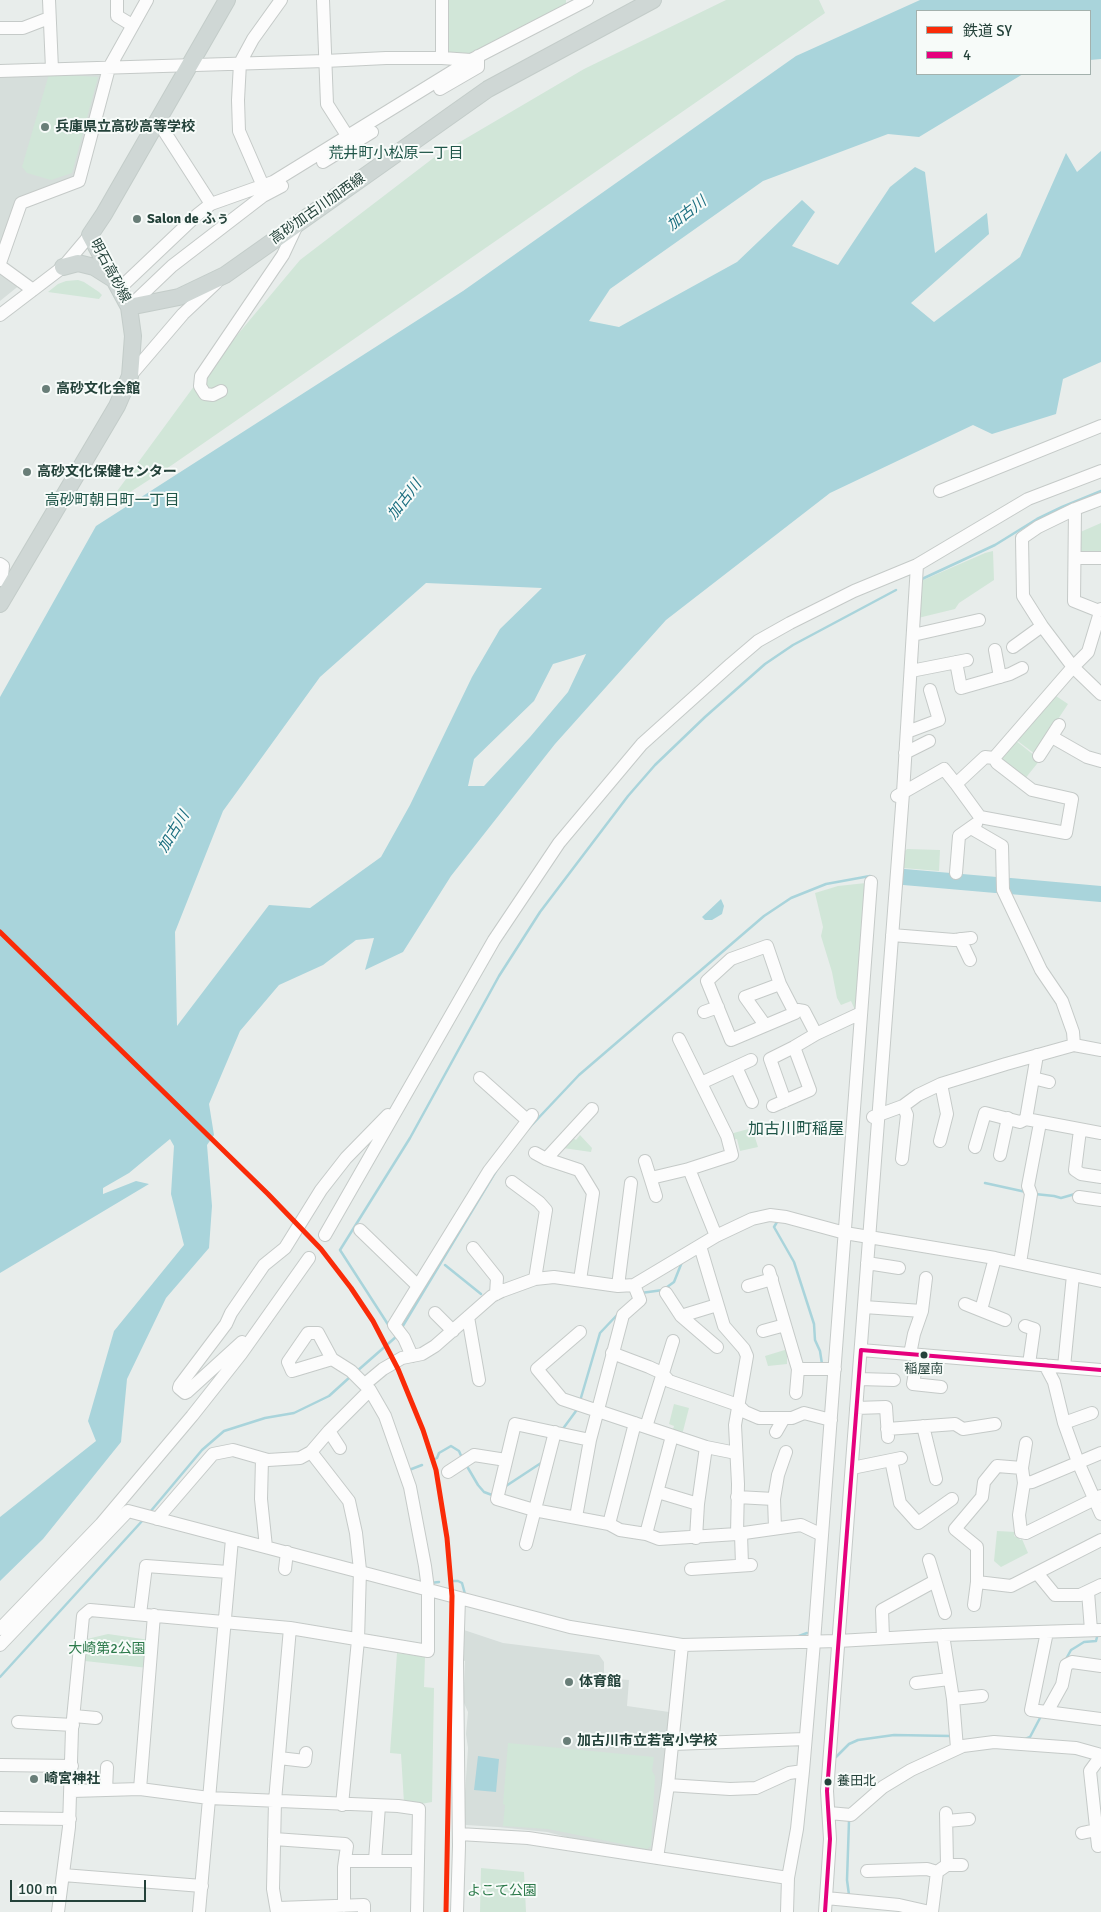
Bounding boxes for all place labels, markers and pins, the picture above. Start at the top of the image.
place label: 兵庫県立高砂高等学校 [55,119,195,135]
marker: 兵庫県立高砂高等学校 [39,121,51,133]
place label: Salon de ふぅ [147,211,230,227]
marker: Salon de ふぅ [131,213,143,225]
place label: 高砂文化会館 [56,381,140,397]
marker: 高砂文化会館 [40,383,52,395]
place label: 高砂文化保健センター [37,464,177,480]
marker: 高砂文化保健センター [21,466,33,478]
marker: 稲屋南 [919,1350,929,1360]
place label: 稲屋南 [905,1362,943,1378]
place label: 体育館 [579,1674,621,1690]
marker: 体育館 [563,1676,575,1688]
place label: 加古川市立若宮小学校 [577,1733,717,1749]
marker: 加古川市立若宮小学校 [561,1735,573,1747]
place label: 崎宮神社 [44,1771,100,1787]
marker: 崎宮神社 [28,1773,40,1785]
place label: 養田北 [837,1774,876,1790]
marker: 養田北 [823,1777,833,1787]

